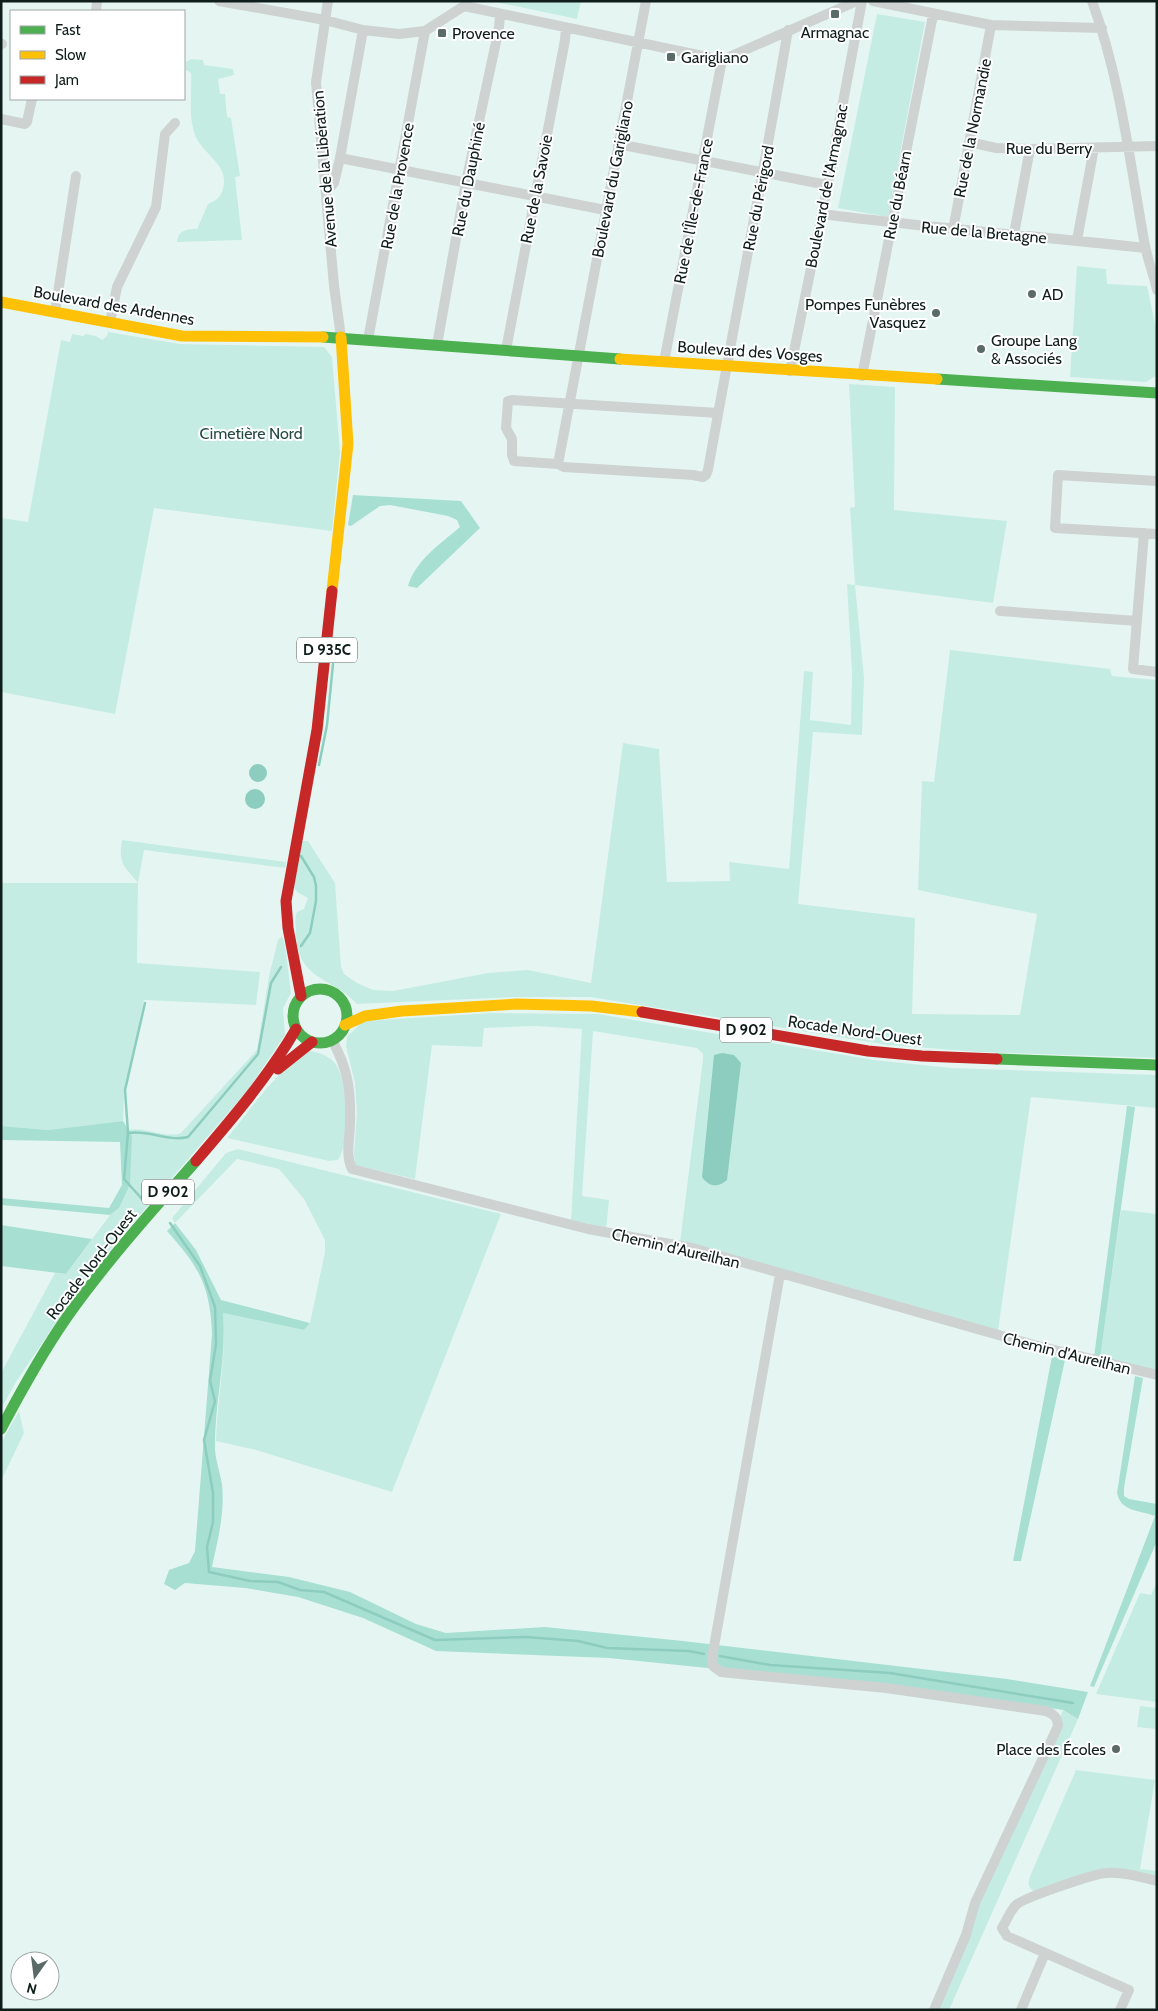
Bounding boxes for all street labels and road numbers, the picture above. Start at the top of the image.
street label: Rue de la Normandie [950,57,995,199]
street label: Avenue de la Libération [308,90,341,248]
street label: Boulevard du Garigliano [588,99,637,259]
street label: Boulevard de l'Armagnac [801,103,852,269]
street label: Rue du Dauphiné [448,120,489,238]
street label: Rue de la Provence [377,121,418,251]
street label: Rue de la Savoie [517,133,556,245]
street label: Rue de l'Île-de-France [670,137,717,285]
street label: Rue du Berry [1006,139,1092,158]
street label: Rue du Périgord [739,144,778,252]
street label: Rue du Béarn [880,149,915,241]
street label: Rue de la Bretagne [920,218,1048,247]
street label: Boulevard des Ardennes [32,282,196,329]
street label: Boulevard des Vosges [677,337,824,366]
road number: D 935C [297,638,357,662]
street label: Rocade Nord-Ouest [787,1012,924,1049]
road number: D 902 [720,1018,772,1042]
road number: D 902 [142,1180,194,1204]
street label: Rocade Nord-Ouest [42,1205,141,1323]
street label: Chemin d'Aureilhan [610,1224,742,1273]
street label: Chemin d'Aureilhan [1001,1328,1133,1379]

